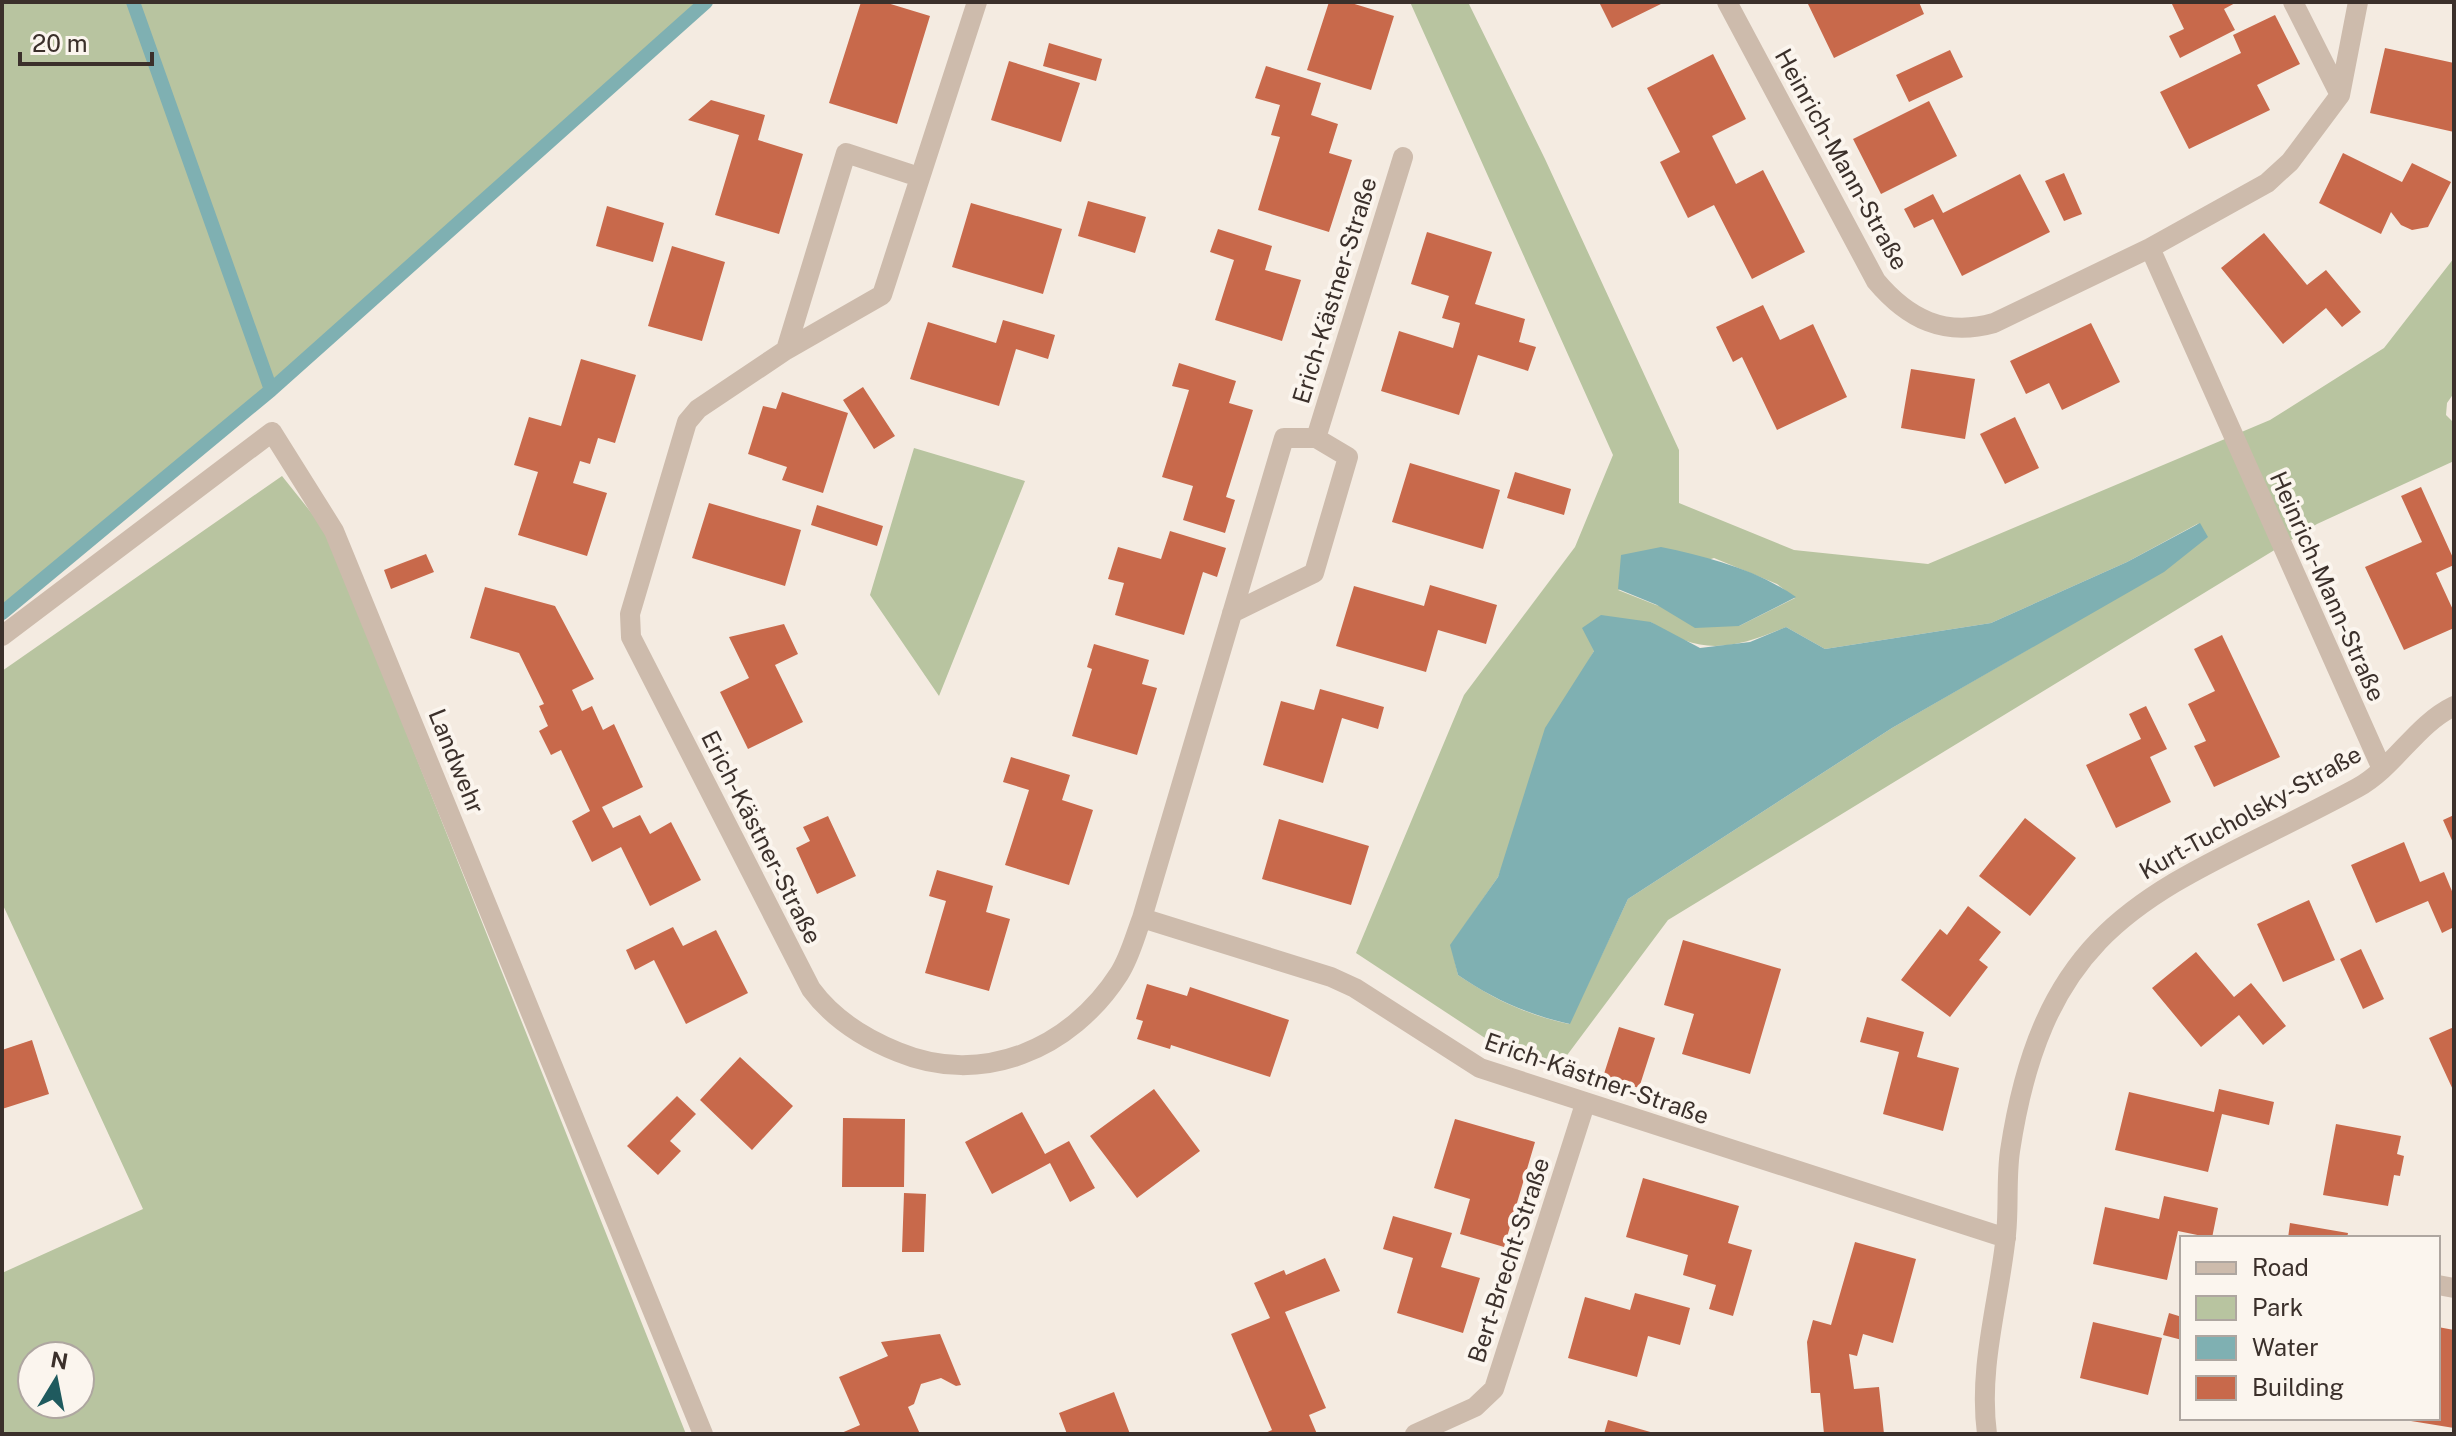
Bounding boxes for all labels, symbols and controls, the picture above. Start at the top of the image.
scale bar [20,16,152,66]
text: 20 m [32,29,88,57]
street label: Heinrich-Mann-Straße [1770,44,1914,274]
street label: Erich-Kästner-Straße [1286,173,1382,407]
street label: Heinrich-Mann-Straße [2265,467,2391,705]
street label: Landwehr [423,705,491,817]
street label: Erich-Kästner-Straße [696,726,828,948]
street label: Kurt-Tucholsky-Straße [2134,739,2366,885]
street label: Erich-Kästner-Straße [1481,1026,1713,1130]
street label: Bert-Brecht-Straße [1462,1154,1554,1366]
legend [2180,1236,2440,1420]
text: Road [2252,1253,2309,1281]
text: Park [2252,1293,2303,1321]
text: Water [2252,1333,2319,1361]
north arrow [16,1340,96,1420]
text: N [49,1346,70,1375]
text: Building [2252,1373,2344,1401]

